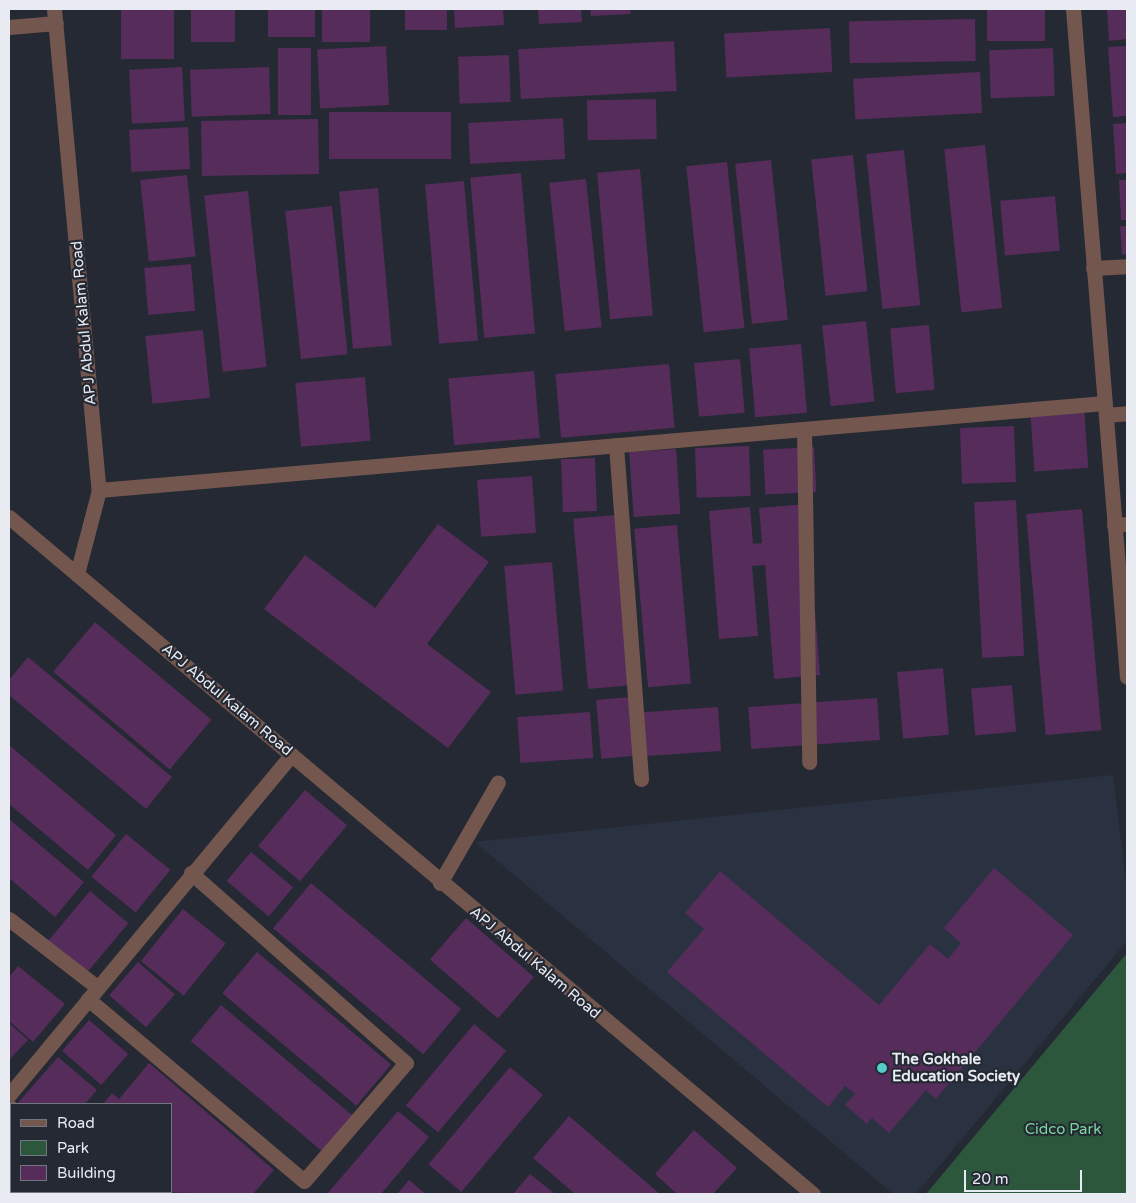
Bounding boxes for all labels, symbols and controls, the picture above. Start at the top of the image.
street label: APJ Abdul Kalam Road [68,240,100,406]
street label: APJ Abdul Kalam Road [158,640,296,760]
street label: APJ Abdul Kalam Road [466,903,604,1023]
place label: The Gokhale Education Society [892,1050,1020,1085]
marker: The Gokhale Education Society [876,1062,888,1074]
legend [10,1103,172,1193]
text: Road [57,1114,95,1132]
park label: Cidco Park [1025,1121,1101,1139]
text: Park [57,1139,89,1157]
scale bar [966,1160,1084,1192]
text: Building [57,1164,116,1182]
text: 20 m [972,1170,1009,1188]

